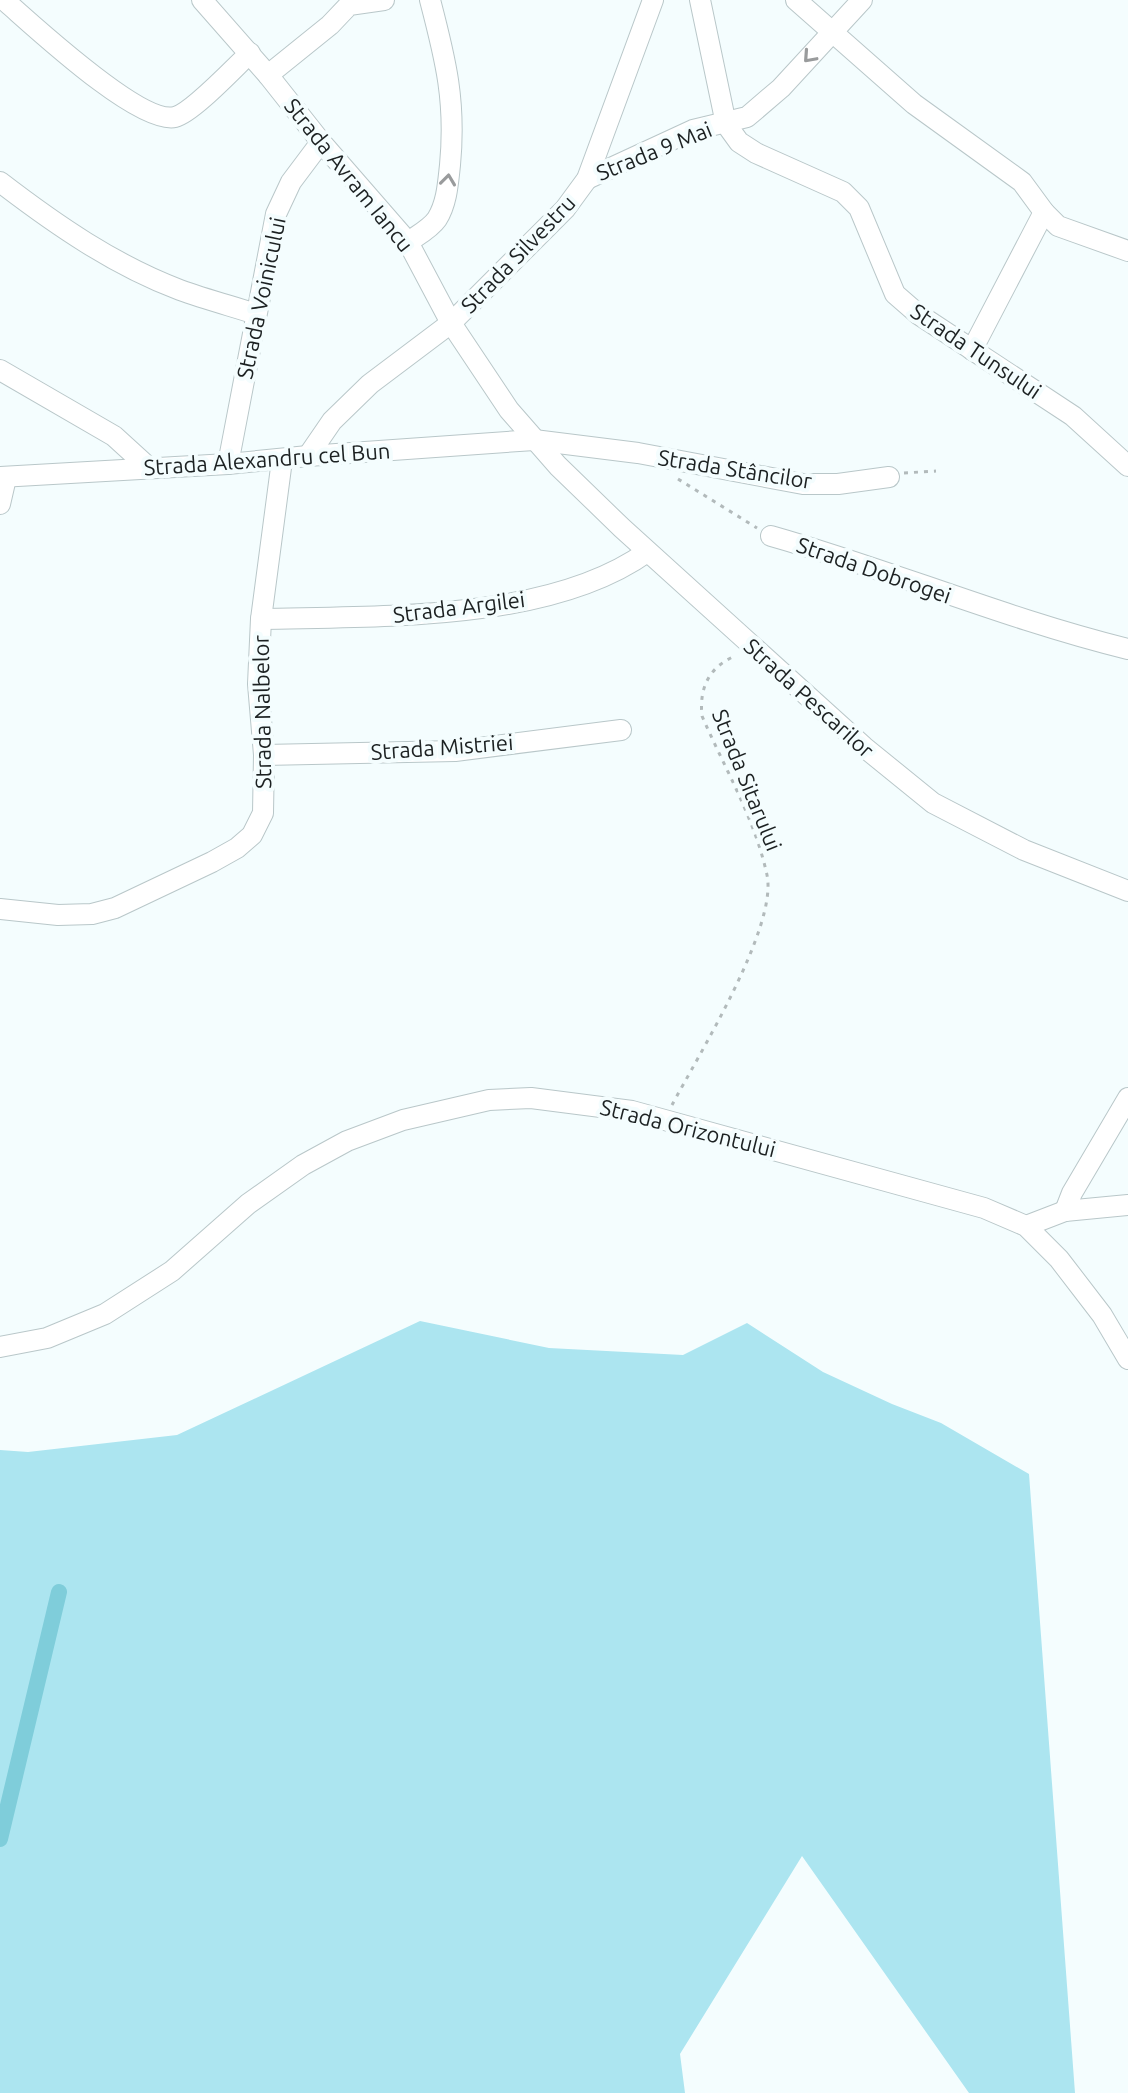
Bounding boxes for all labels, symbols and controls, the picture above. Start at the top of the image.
one-way arrow [805,48,819,63]
street label: Strada Avram Iancu [280,93,419,256]
street label: Strada 9 Mai [592,116,715,185]
one-way arrow [439,173,456,187]
street label: Strada Silvestru [455,190,580,318]
street label: Strada Voinicului [231,215,290,381]
street label: Strada Tunsului [906,298,1046,403]
street label: Strada Alexandru cel Bun [143,437,391,480]
street label: Strada Stâncilor [656,444,815,493]
street label: Strada Dobrogei [794,531,955,608]
street label: Strada Argilei [391,586,526,627]
street label: Strada Pescarilor [739,633,880,763]
street label: Strada Nalbelor [248,634,275,789]
street label: Strada Sitarului [708,705,787,854]
street label: Strada Mistriei [370,729,514,764]
street label: Strada Orizontului [598,1094,778,1161]

